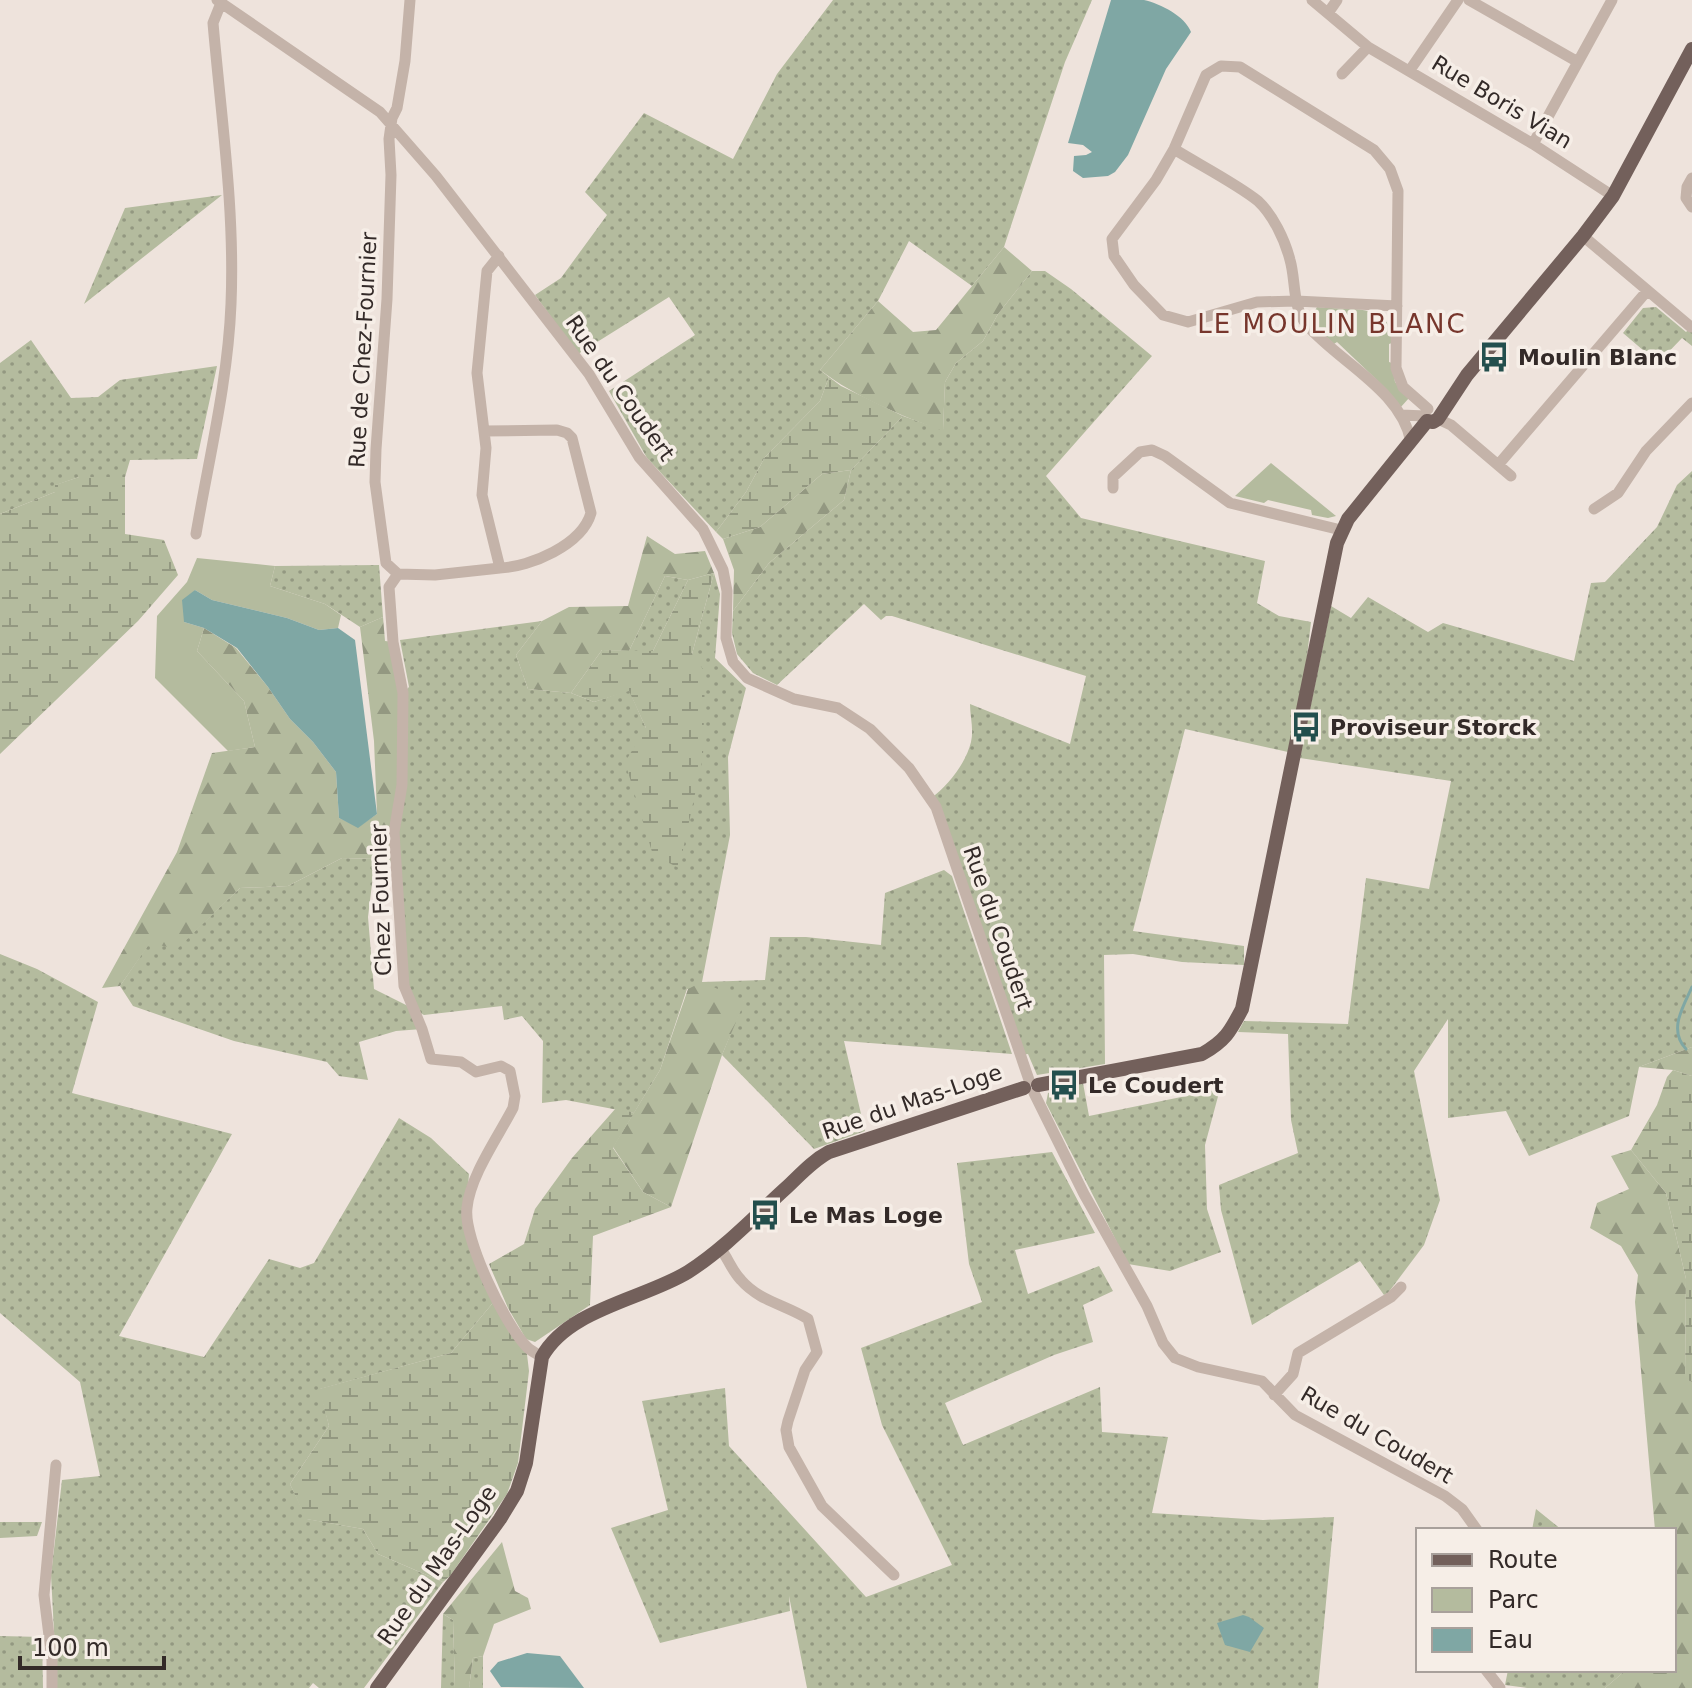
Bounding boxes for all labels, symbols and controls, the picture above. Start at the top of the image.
street label: Rue Boris Vian [1427,50,1577,154]
street label: Rue de Chez-Fournier [344,230,382,469]
district label: LE MOULIN BLANC [1197,309,1467,339]
street label: Rue du Coudert [561,311,680,466]
bus stop icon: Moulin Blanc [1477,340,1511,374]
place label: Moulin Blanc [1518,345,1677,370]
bus stop icon: Proviseur Storck [1289,710,1323,744]
place label: Proviseur Storck [1330,715,1538,740]
street label: Chez Fournier [366,823,396,976]
street label: Rue du Coudert [958,843,1038,1014]
street label: Rue du Mas-Loge [819,1060,1005,1144]
bus stop icon: Le Coudert [1047,1068,1081,1102]
place label: Le Coudert [1088,1073,1224,1098]
bus stop icon: Le Mas Loge [748,1198,782,1232]
place label: Le Mas Loge [789,1203,943,1228]
street label: Rue du Coudert [1296,1381,1458,1489]
street label: Rue du Mas-Loge [373,1481,501,1649]
legend [1416,1528,1676,1672]
text: Route [1488,1546,1558,1574]
text: Parc [1488,1586,1539,1614]
scale bar [20,1620,164,1670]
text: Eau [1488,1626,1533,1654]
text: 100 m [32,1634,109,1662]

